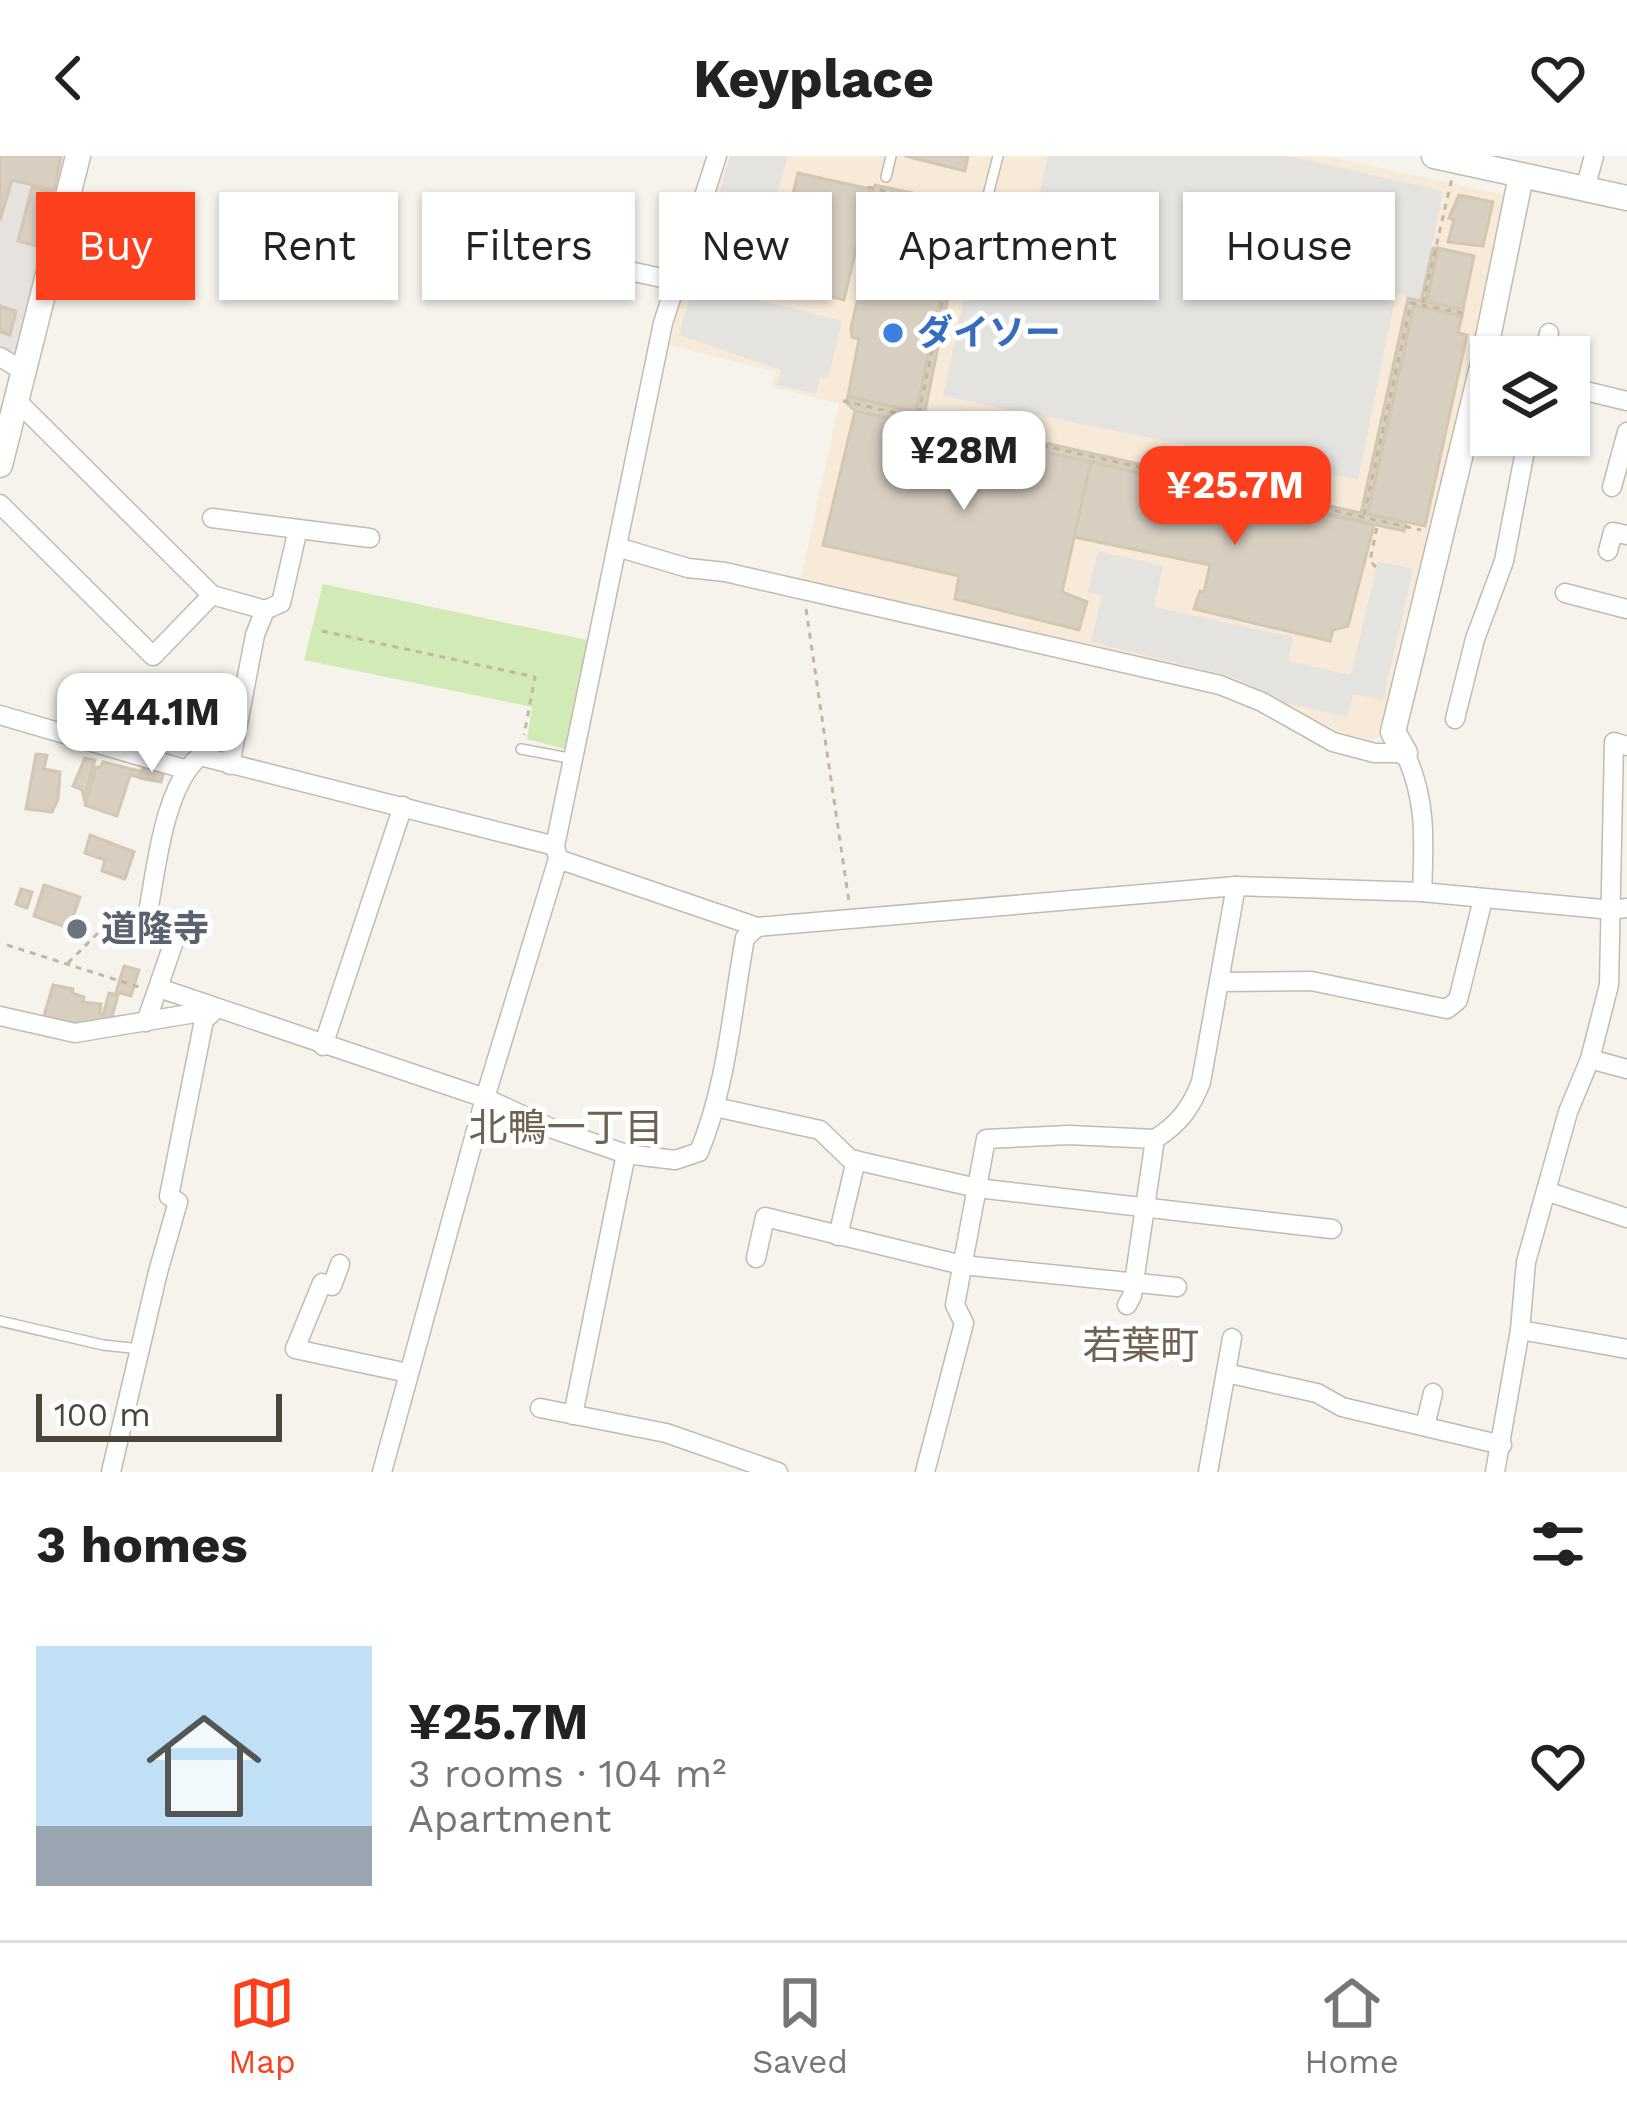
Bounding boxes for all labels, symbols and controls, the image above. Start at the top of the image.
icon: back [36,45,102,111]
icon: heart [1525,45,1591,111]
text: Keyplace [693,47,934,110]
chip: Buy [36,192,195,300]
chip: Rent [219,192,398,300]
chip: Filters [422,192,635,300]
chip: New [659,192,832,300]
chip: Apartment [856,192,1159,300]
chip: House [1183,192,1395,300]
place label: ダイソー [917,312,1061,354]
marker: ダイソー [880,320,906,346]
map controls [1470,336,1590,456]
button: layers [1470,336,1590,456]
pin: ¥28M [893,411,1035,513]
text: ¥28M [909,427,1019,472]
pin: ¥25.7M [1137,446,1333,548]
text: ¥25.7M [1166,462,1304,507]
pin: ¥44.1M [54,673,250,775]
text: ¥44.1M [84,689,220,734]
place label: 道隆寺 [101,908,209,950]
marker: 道隆寺 [64,916,90,942]
district label: 北鴨一丁目 [468,1105,664,1150]
district label: 若葉町 [1082,1323,1200,1368]
scale bar [36,1388,282,1441]
text: 100 m [54,1395,151,1434]
icon: filters [1525,1511,1591,1577]
text: 3 homes [36,1515,248,1574]
text: ¥25.7M [408,1692,589,1751]
icon: home [132,1694,276,1838]
icon: heart [1525,1733,1591,1799]
text: 3 rooms · 104 m² [408,1751,726,1796]
text: Apartment [408,1796,611,1841]
tab: Map [228,1970,296,2081]
tab: Saved [752,1970,848,2081]
tab: Home [1304,1970,1399,2081]

